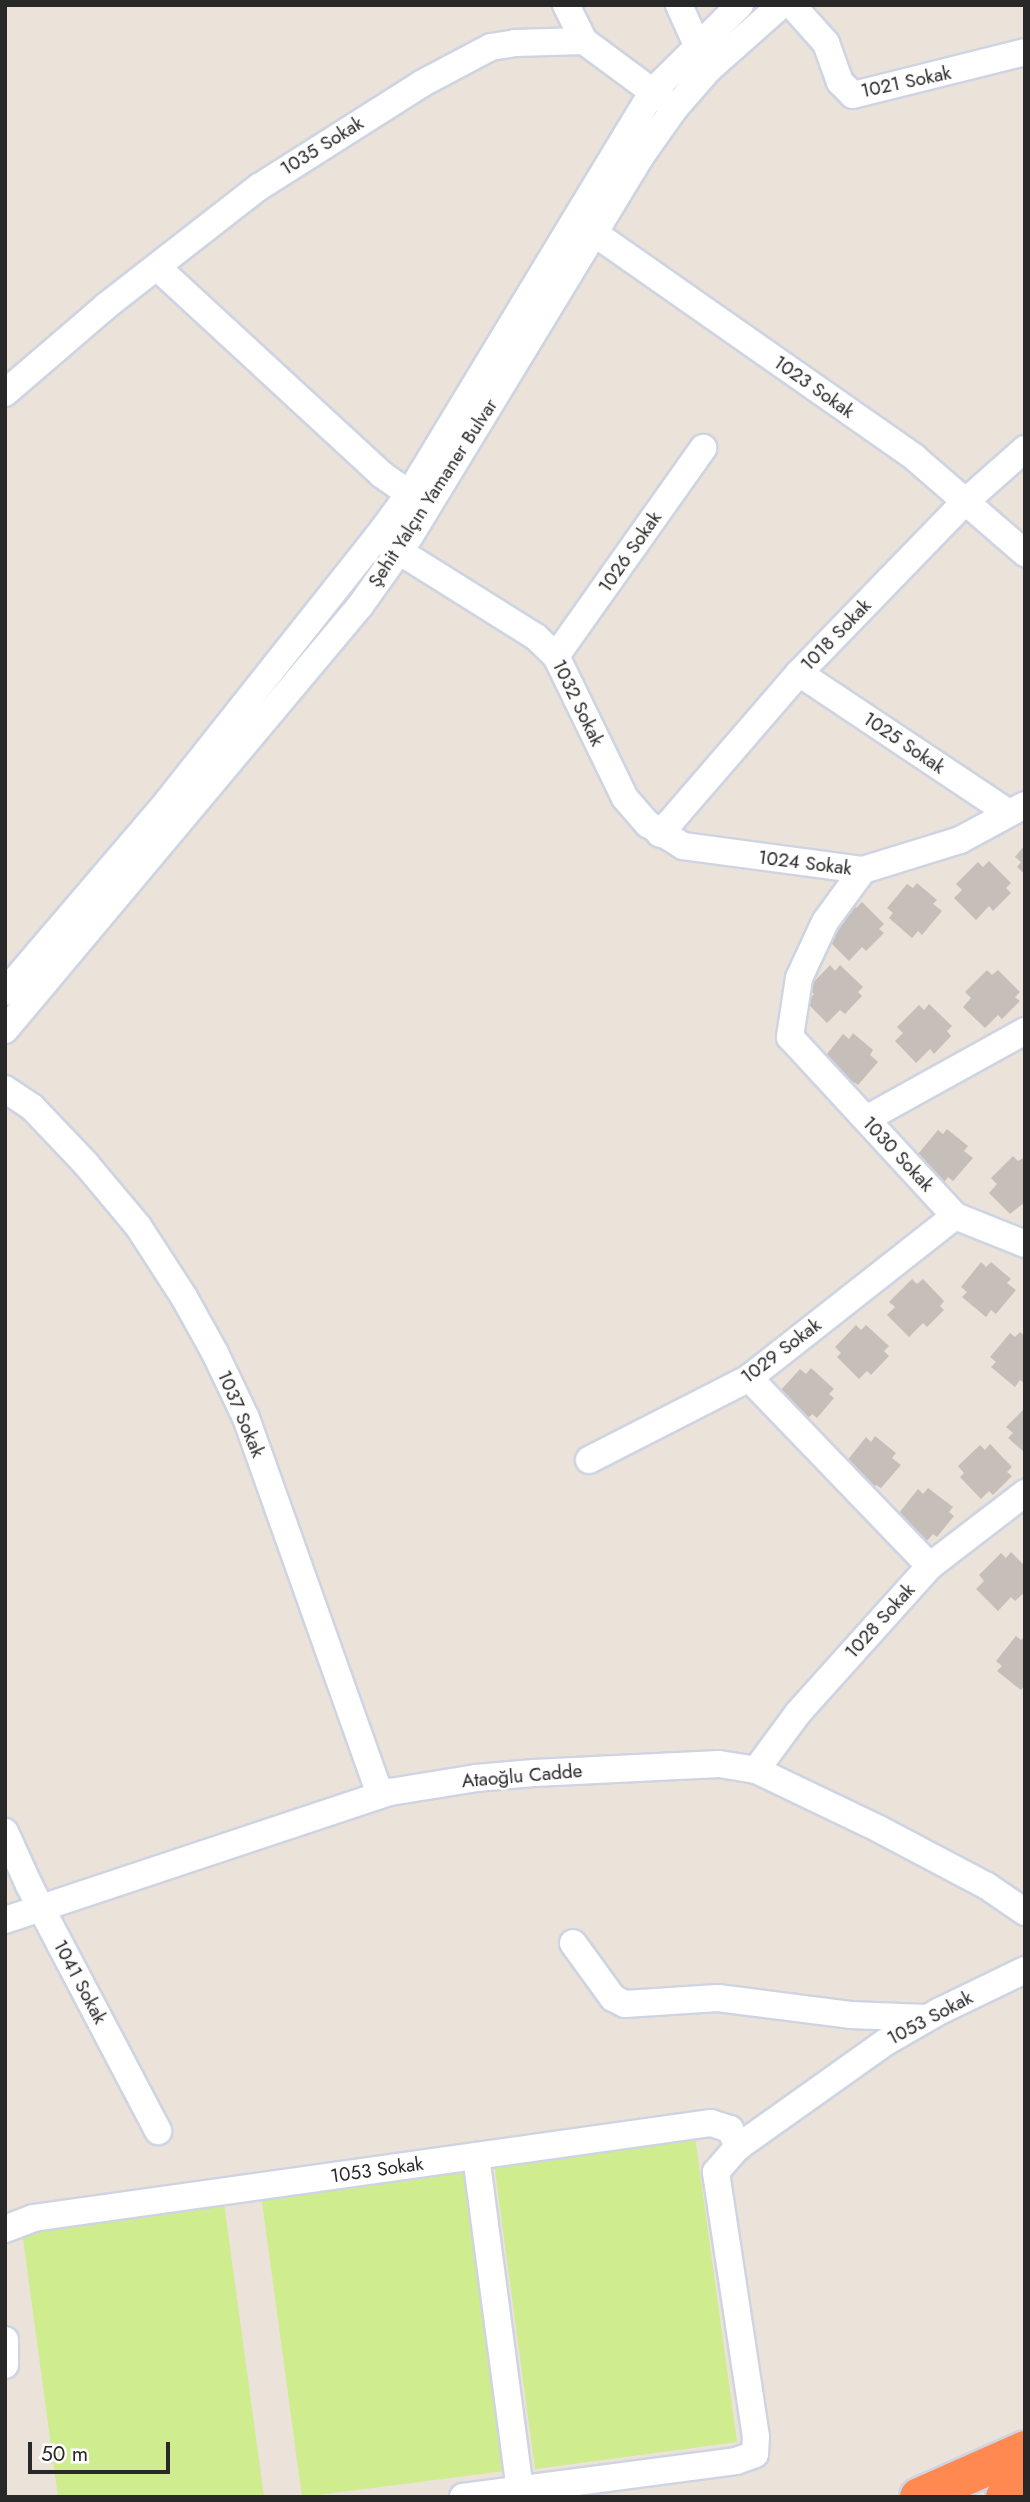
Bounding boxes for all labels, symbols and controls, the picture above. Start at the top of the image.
street label: 1021 Sokak [859,61,953,103]
street label: 1035 Sokak [276,112,368,180]
street label: 1023 Sokak [769,351,859,423]
street label: Şehit Yalçın Yamaner Bulvar [363,394,503,592]
street label: 1026 Sokak [594,507,666,597]
street label: 1018 Sokak [796,594,876,676]
street label: 1032 Sokak [547,656,609,750]
street label: 1025 Sokak [859,707,949,779]
street label: 1024 Sokak [757,846,853,880]
street label: 1030 Sokak [858,1112,938,1196]
street label: 1029 Sokak [737,1314,825,1388]
street label: 1037 Sokak [212,1367,270,1461]
street label: 1028 Sokak [840,1579,920,1663]
street label: Ataoğlu Cadde [461,1759,583,1793]
street label: 1041 Sokak [48,1936,112,2028]
street label: 1053 Sokak [883,1986,977,2050]
street label: 1053 Sokak [329,2152,425,2188]
scale bar [32,2428,173,2472]
text: 50 m [41,2439,88,2469]

